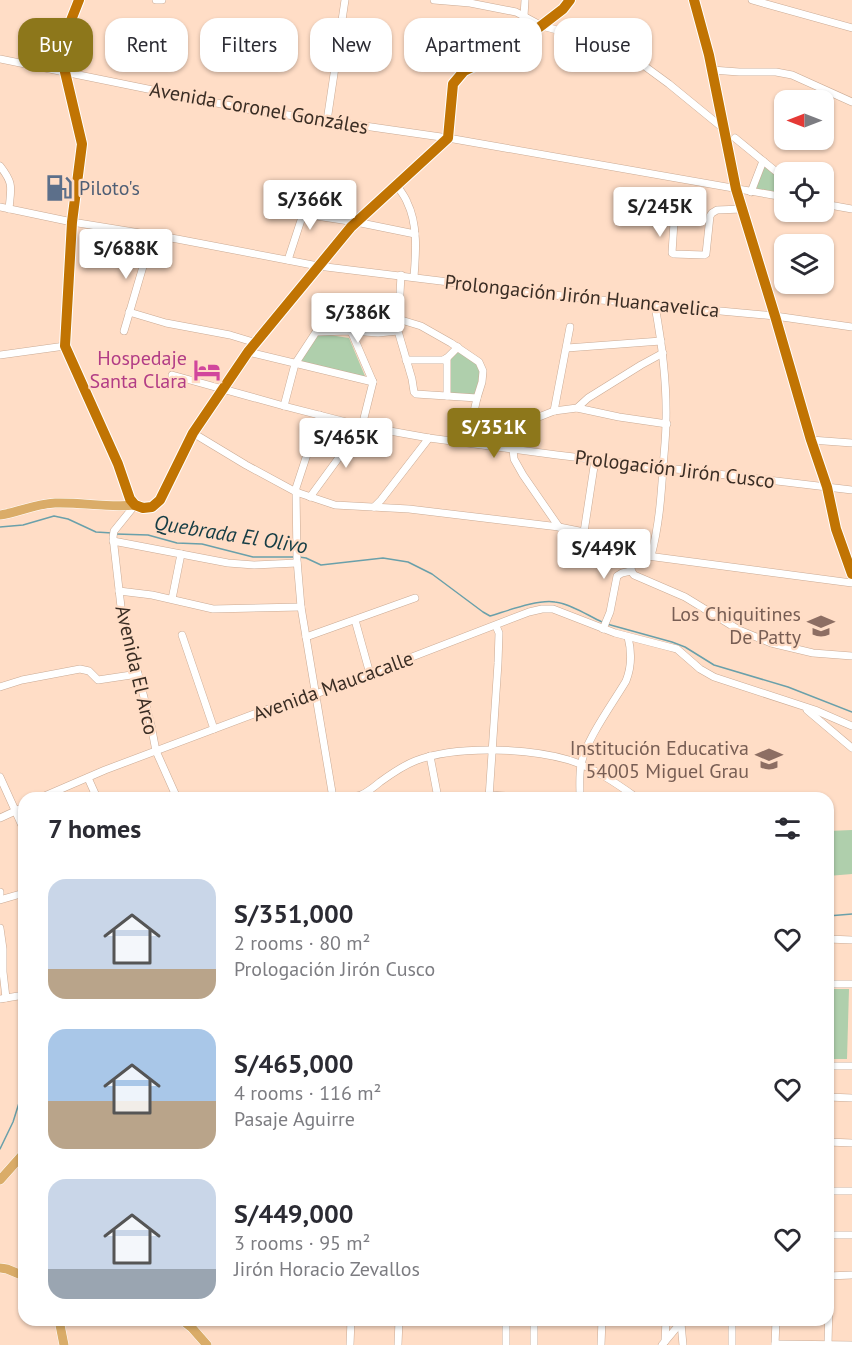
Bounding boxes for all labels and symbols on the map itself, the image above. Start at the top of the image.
street label: Avenida Coronel Gonzáles [148,76,370,140]
north arrow [774,90,834,150]
fuel station icon: Piloto's [44,173,74,203]
place label: Piloto's [79,175,140,201]
pin: S/366K [261,180,359,231]
pin: S/245K [611,187,709,238]
pin: S/688K [77,229,175,280]
street label: Prolongación Jirón Huancavelica [443,269,721,323]
pin: S/386K [309,293,407,344]
place label: Hospedaje Santa Clara [90,345,187,394]
hotel icon: Hospedaje Santa Clara [192,355,222,385]
pin: S/351K [445,408,543,459]
pin: S/465K [297,418,395,469]
street label: Prologación Jirón Cusco [574,444,776,494]
water label: Quebrada El Olivo [152,509,310,559]
pin: S/449K [555,529,653,580]
place label: Los Chiquitines De Patty [671,601,802,650]
street label: Avenida El Arco [109,603,165,737]
school or university icon: Los Chiquitines De Patty [806,611,836,641]
street label: Avenida Maucacalle [249,645,417,727]
place label: Institución Educativa 54005 Miguel Grau [570,735,749,784]
school or university icon: Institución Educativa 54005 Miguel Grau [754,744,784,774]

